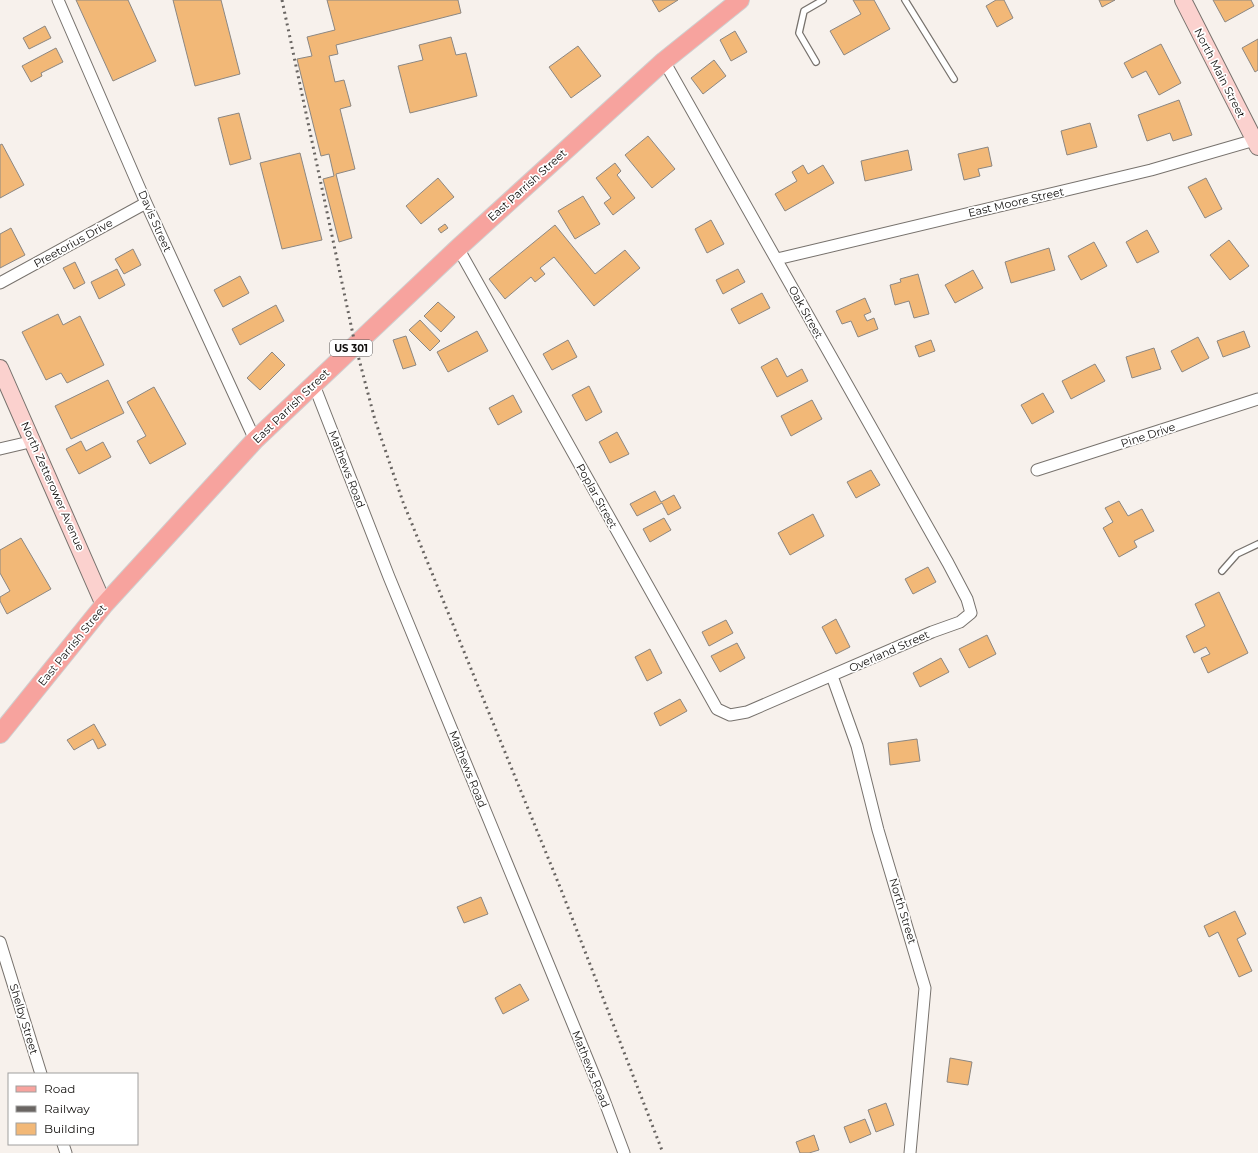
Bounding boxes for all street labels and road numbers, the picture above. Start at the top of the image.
street label: North Main Street [1191,26,1249,121]
street label: East Parrish Street [485,146,570,224]
street label: East Moore Street [967,184,1066,220]
street label: Davis Street [135,188,175,254]
street label: Preetorius Drive [31,215,115,270]
street label: Oak Street [786,283,827,341]
road number: US 301 [330,340,372,356]
street label: East Parrish Street [250,365,333,446]
street label: North Zetterower Avenue [18,419,88,553]
street label: Pine Drive [1119,419,1177,450]
street label: Mathews Road [326,428,368,510]
street label: Poplar Street [573,461,621,531]
street label: East Parrish Street [35,601,110,689]
street label: Overland Street [847,627,932,675]
street label: Mathews Road [446,728,490,810]
street label: North Street [886,876,920,946]
street label: Shelby Street [7,982,42,1057]
street label: Mathews Road [569,1028,613,1110]

